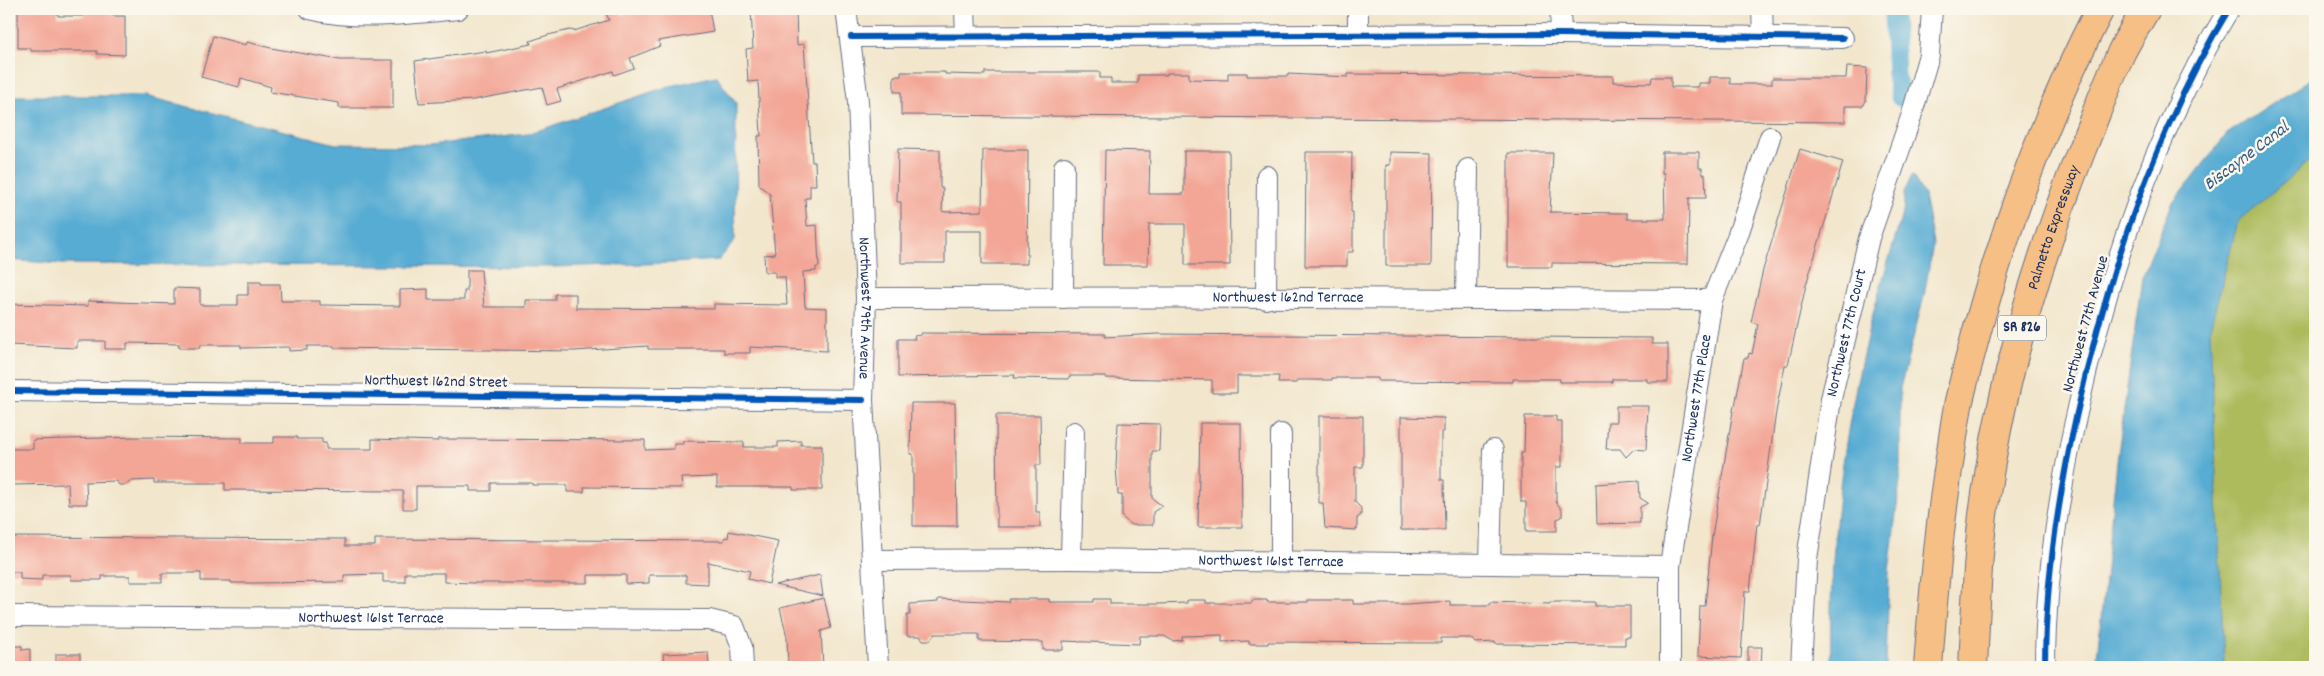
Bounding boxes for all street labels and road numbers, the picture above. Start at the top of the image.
street label: Palmetto Expressway [2022,161,2086,293]
street label: Northwest 79th Avenue [852,237,878,379]
street label: Northwest 77th Avenue [2057,253,2115,395]
street label: Northwest 77th Court [1820,266,1873,399]
street label: Northwest 162nd Terrace [1212,286,1364,309]
road number: SR 826 [1998,316,2046,340]
street label: Northwest 77th Place [1675,332,1718,464]
street label: Northwest 162nd Street [364,369,508,395]
street label: Northwest 161st Terrace [1198,549,1344,574]
street label: Northwest 161st Terrace [298,606,444,630]

